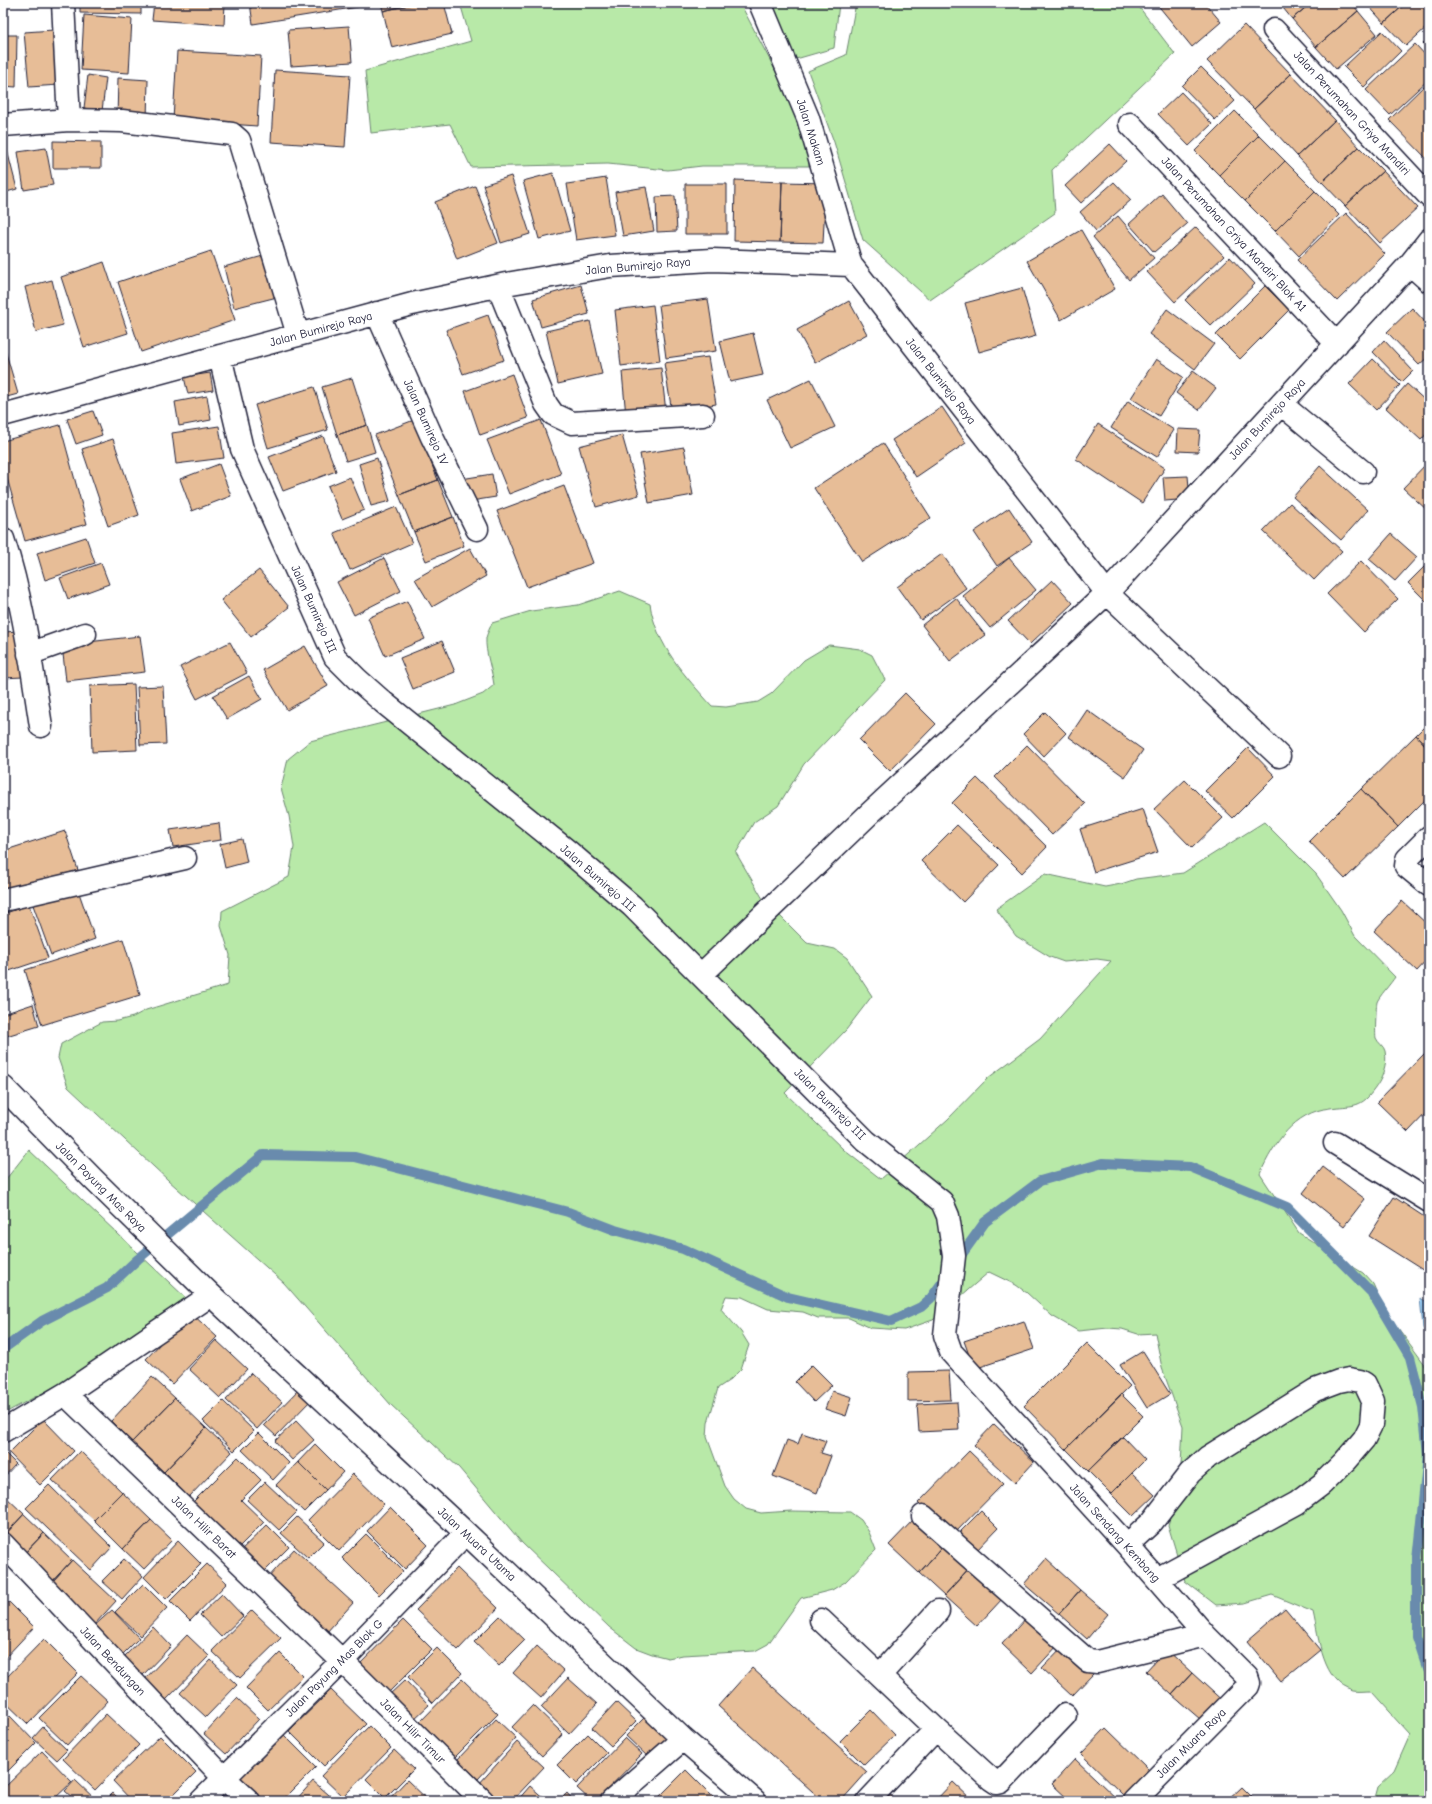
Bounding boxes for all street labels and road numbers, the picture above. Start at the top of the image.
street label: Jalan Perumahan Griya Mandiri [1291,48,1413,178]
street label: Jalan Makam [794,97,828,167]
street label: Jalan Perumahan Griya Mandiri Blok A1 [1158,154,1310,314]
street label: Jalan Bumirejo Raya [585,254,691,278]
street label: Jalan Bumirejo Raya [268,309,374,349]
street label: Jalan Bumirejo Raya [903,335,979,427]
street label: Jalan Bumirejo Raya [1226,376,1308,462]
street label: Jalan Bumirejo IV [401,377,451,467]
street label: Jalan Bumirejo III [288,563,340,656]
street label: Jalan Bumirejo III [557,841,639,915]
street label: Jalan Bumirejo III [791,1065,869,1143]
street label: Jalan Payung Mas Raya [53,1139,149,1235]
street label: Jalan Sendang Kembang [1067,1481,1163,1585]
street label: Jalan Hilir Barat [169,1493,240,1562]
street label: Jalan Muara Utama [435,1504,519,1584]
street label: Jalan Payung Mas Blok G [282,1616,386,1720]
street label: Jalan Bendungan [77,1623,149,1699]
street label: Jalan Hilir Timur [377,1695,449,1767]
street label: Jalan Muara Raya [1153,1705,1229,1781]

